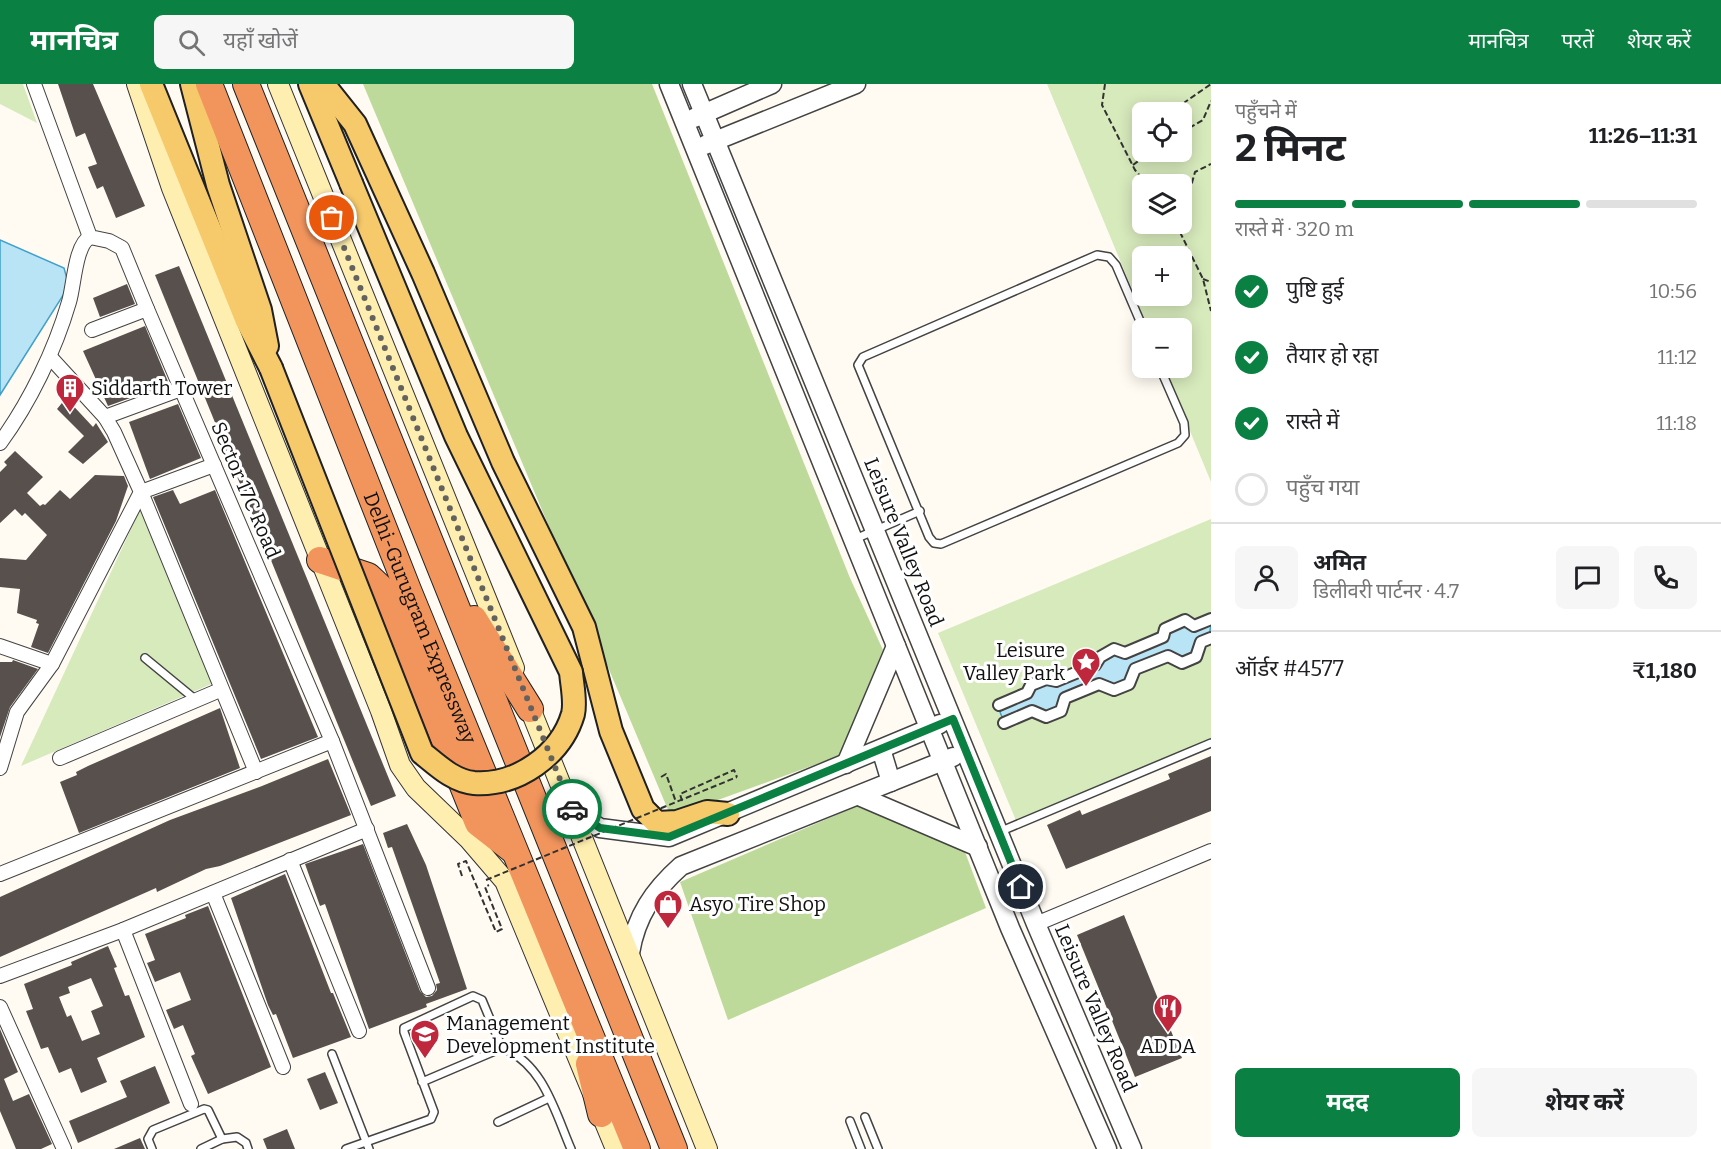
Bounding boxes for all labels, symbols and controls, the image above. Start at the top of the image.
search box [154,15,574,69]
text: मानचित्र [30,24,118,57]
icon: search [175,26,208,59]
text: यहाँ खोजें [223,27,298,54]
text: मानचित्र [1469,28,1529,54]
text: परतें [1562,28,1594,54]
text: शेयर करें [1627,28,1691,54]
text: पहुँचने में [1235,99,1297,123]
map controls [1132,102,1192,378]
button: locate [1132,102,1192,162]
text: 11:26–11:31 [1589,122,1697,149]
text: 2 मिनट [1235,125,1346,171]
button: layers [1132,174,1192,234]
pin [306,192,357,243]
icon: bag [315,201,348,234]
text: रास्ते में · 320 m [1235,217,1354,241]
button: + [1132,246,1192,306]
icon: check [1235,275,1268,308]
text: पुष्टि हुई [1286,276,1344,303]
text: 10:56 [1649,279,1697,303]
button: − [1132,318,1192,378]
icon: check [1235,341,1268,374]
text: तैयार हो रहा [1286,342,1379,369]
text: 11:12 [1658,345,1697,369]
building icon: Siddarth Tower [54,372,86,414]
place label: Siddarth Tower [91,376,232,400]
icon: check [1235,407,1268,440]
text: रास्ते में [1286,408,1339,435]
text: 11:18 [1656,411,1697,435]
street label: Sector 17C Road [206,418,286,562]
street label: Leisure Valley Road [859,454,949,630]
text: पहुँच गया [1286,474,1359,501]
street label: Delhi-Gurugram Expressway [359,489,482,747]
button: person [1235,546,1298,609]
button: chat [1556,546,1619,609]
button: phone [1634,546,1697,609]
text: अमित [1313,549,1366,576]
text: डिलीवरी पार्टनर · 4.7 [1313,579,1459,603]
place label: Leisure Valley Park [963,638,1066,685]
place icon: Leisure Valley Park [1070,646,1102,688]
text: ऑर्डर #4577 [1235,655,1344,682]
text: ₹1,180 [1632,657,1697,684]
courier [542,779,602,839]
icon: car [556,793,589,826]
pin [995,861,1046,912]
icon: home [1004,870,1037,903]
shop icon: Asyo Tire Shop [652,888,684,930]
place label: Asyo Tire Shop [689,892,826,916]
street label: Leisure Valley Road [1050,921,1142,1096]
restaurant icon: ADDA [1152,992,1184,1034]
place label: Management Development Institute [446,1011,655,1058]
school or university icon: Management Development Institute [409,1018,441,1060]
place label: ADDA [1140,1034,1197,1058]
button: मदद [1235,1068,1460,1137]
button: शेयर करें [1472,1068,1697,1137]

